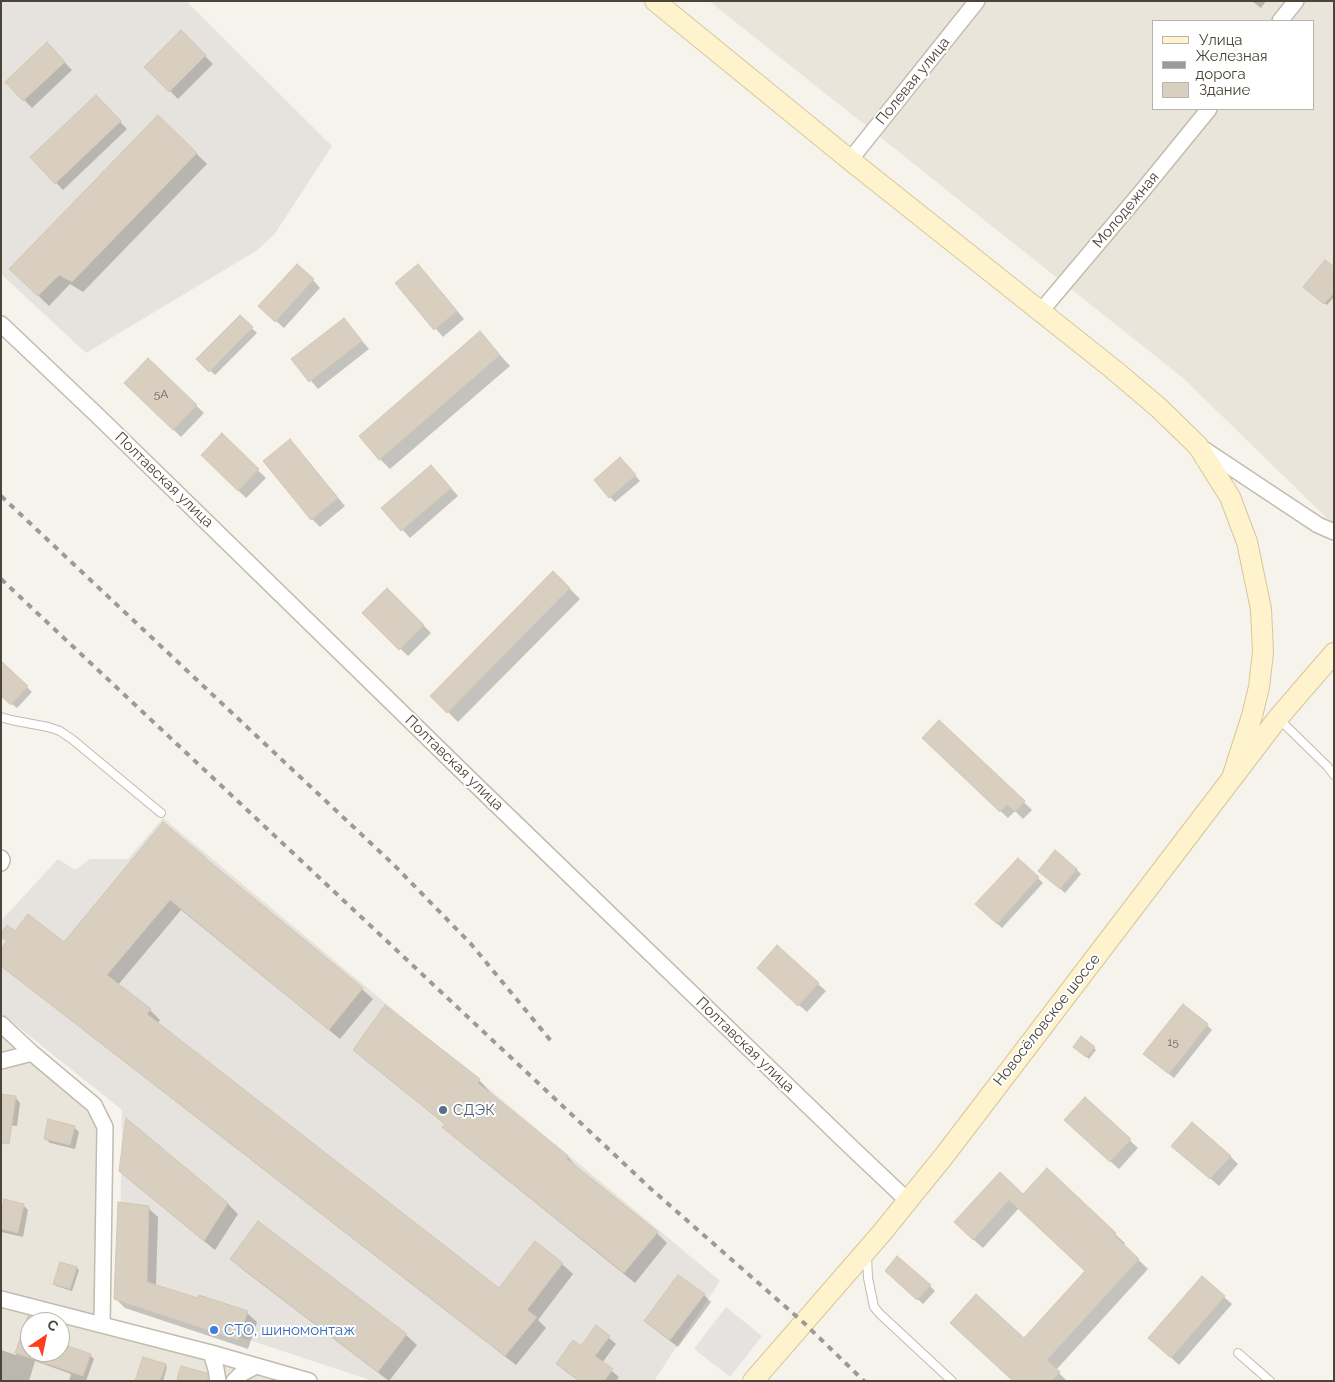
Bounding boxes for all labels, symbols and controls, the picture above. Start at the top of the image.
legend [1152,20,1315,110]
text: Улица [1199,31,1243,49]
street label: Полевая улица [872,34,954,128]
text: Железная дорога [1196,47,1268,83]
text: Здание [1199,81,1250,99]
street label: Молодежная [1089,168,1163,252]
house number: 5А [154,387,168,401]
street label: Полтавская улица [111,428,217,532]
street label: Полтавская улица [401,711,507,815]
street label: Новосёловское шоссе [990,950,1104,1090]
street label: Полтавская улица [692,993,798,1097]
house number: 15 [1167,1035,1179,1049]
place label: СДЭК [453,1101,495,1119]
marker: СДЭК [437,1104,449,1116]
north arrow [20,1312,70,1362]
text: С [44,1316,61,1335]
place label: СТО, шиномонтаж [224,1321,355,1339]
marker: СТО, шиномонтаж [208,1324,220,1336]

